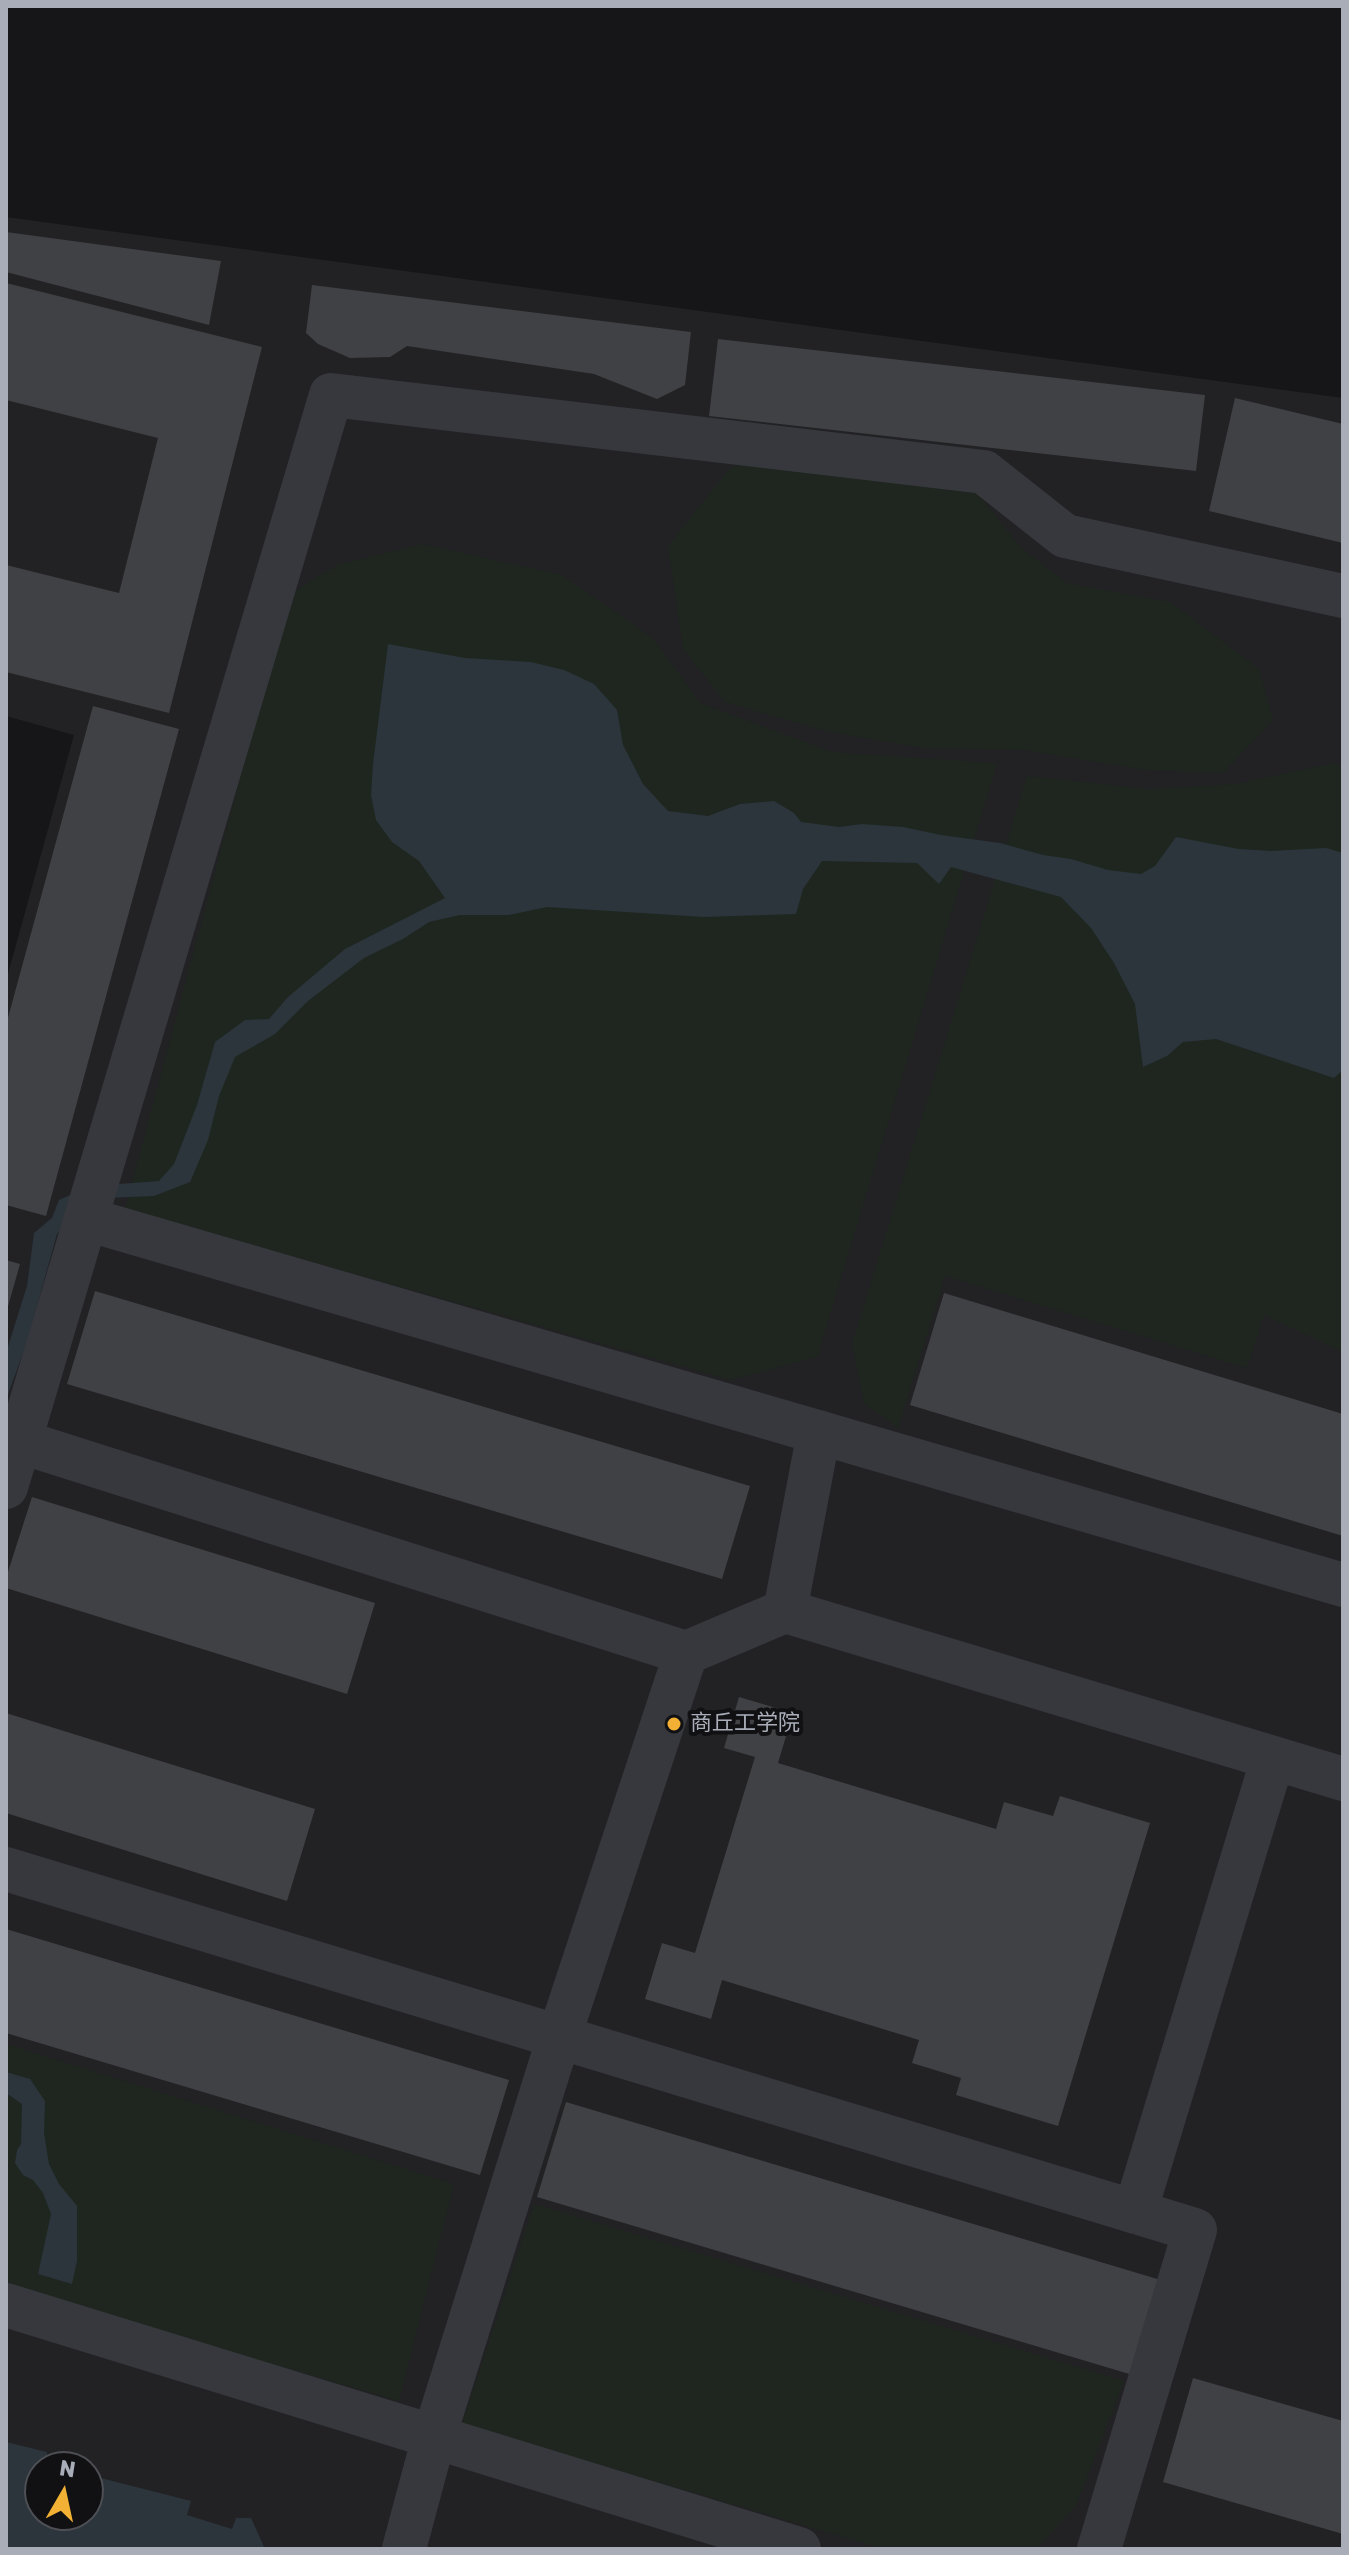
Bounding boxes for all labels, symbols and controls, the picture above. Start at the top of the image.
place label: 商丘工学院 [690,1711,800,1737]
marker: 商丘工学院 [665,1715,683,1733]
north arrow [24,2451,104,2531]
text: N [58,2454,77,2483]

